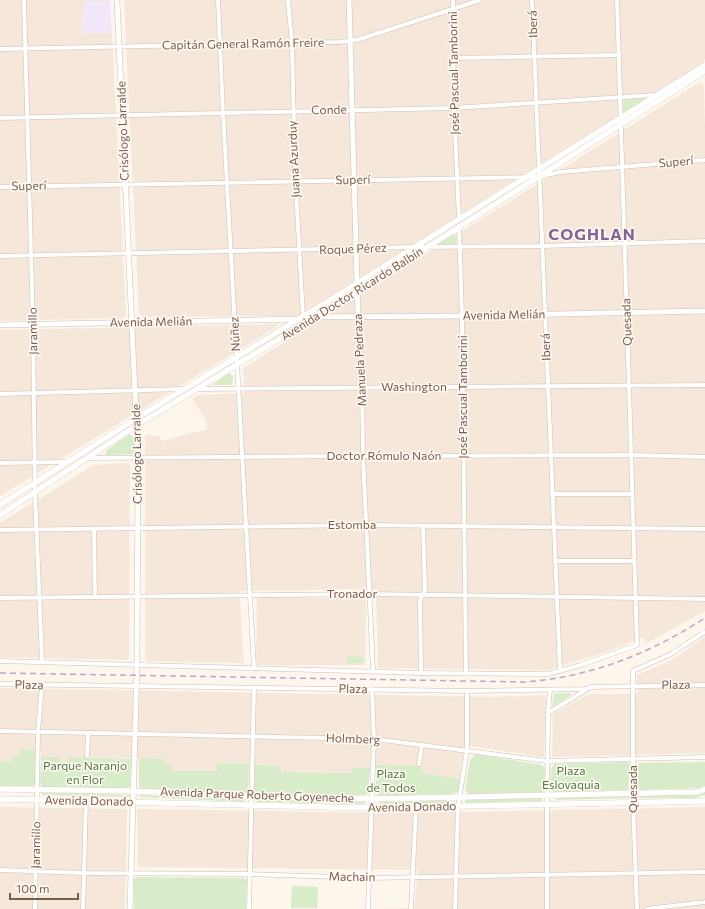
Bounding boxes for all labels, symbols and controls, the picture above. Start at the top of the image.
street label: Iberá [525,10,539,38]
street label: José Pascual Tamborini [445,11,462,135]
street label: Capitán General Ramón Freire [162,35,324,51]
street label: Crisólogo Larralde [113,81,131,181]
street label: Conde [311,102,347,116]
street label: Juana Azurduy [284,120,303,198]
street label: Superí [658,152,695,170]
street label: Superí [335,172,372,186]
street label: Superí [11,178,48,192]
district label: COGHLAN [548,224,636,243]
street label: Roque Pérez [319,240,387,256]
street label: Avenida Doctor Ricardo Balbín [278,243,425,343]
street label: Quesada [618,298,634,346]
street label: Avenida Melián [463,306,545,322]
street label: Jaramillo [25,307,40,355]
street label: Avenida Melián [110,313,192,329]
street label: Manuela Pedraza [350,313,368,407]
street label: Núñez [226,316,242,352]
street label: Iberá [538,333,552,361]
street label: José Pascual Tamborini [455,335,470,459]
street label: Washington [381,379,447,393]
street label: Crisólogo Larralde [128,404,144,504]
street label: Doctor Rómulo Naón [327,448,441,462]
street label: Estomba [328,517,376,531]
street label: Tronador [327,586,377,600]
street label: Plaza [14,677,44,691]
street label: Plaza [661,677,691,691]
street label: Plaza [338,681,368,695]
street label: Holmberg [326,730,381,746]
park label: Parque Naranjo en Flor [43,758,127,786]
park label: Plaza Eslovaquia [542,763,600,791]
street label: Quesada [625,765,639,813]
park label: Plaza de Todos [367,766,415,794]
street label: Avenida Parque Roberto Goyeneche [160,784,354,804]
street label: Avenida Donado [44,792,134,808]
street label: Avenida Donado [367,798,457,814]
street label: Jaramillo [28,821,43,869]
street label: Machain [329,869,375,883]
scale bar [10,875,78,901]
text: 100 m [16,881,50,895]

